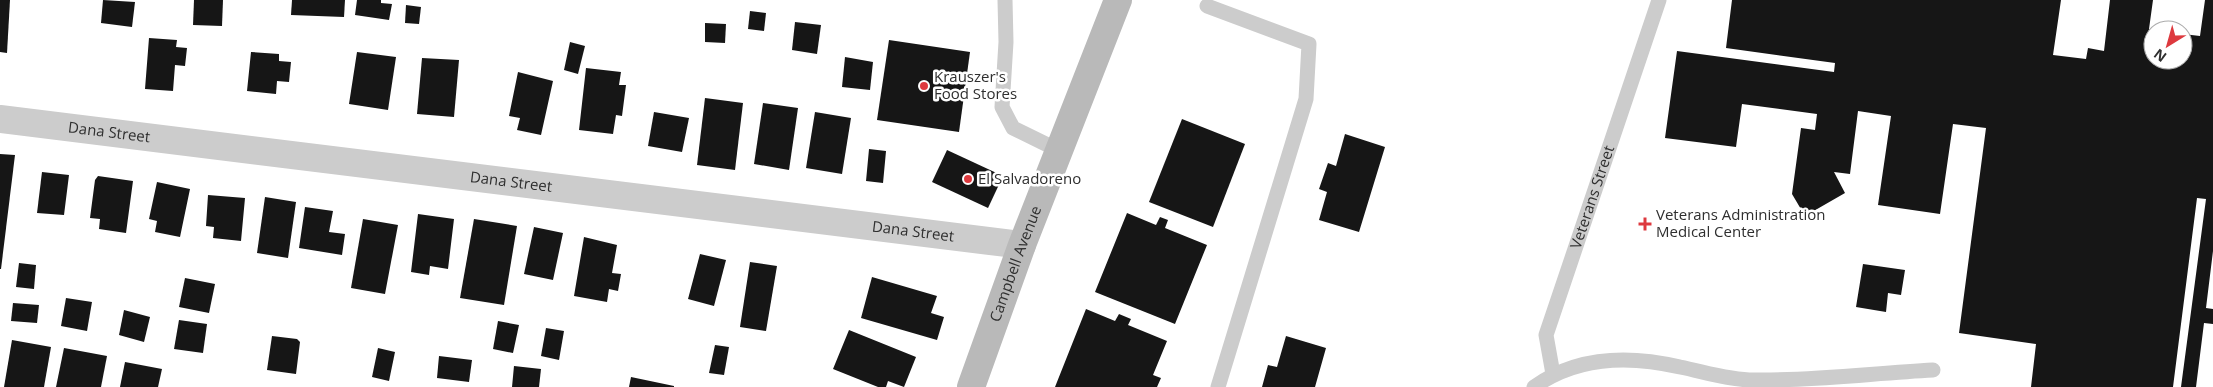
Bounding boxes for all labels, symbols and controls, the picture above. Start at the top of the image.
north arrow [2143,20,2193,70]
text: N [2150,45,2170,67]
place label: Krauszer's Food Stores [934,66,1017,103]
marker: Krauszer's Food Stores [918,80,930,92]
street label: Dana Street [67,116,152,146]
street label: Veterans Street [1565,143,1618,251]
street label: Dana Street [469,166,553,196]
place label: El Salvadoreno [978,168,1081,188]
marker: El Salvadoreno [962,173,974,185]
street label: Campbell Avenue [984,203,1045,324]
place label: Veterans Administration Medical Center [1656,204,1825,241]
street label: Dana Street [871,216,955,246]
marker: Veterans Administration Medical Center [1638,217,1652,231]

